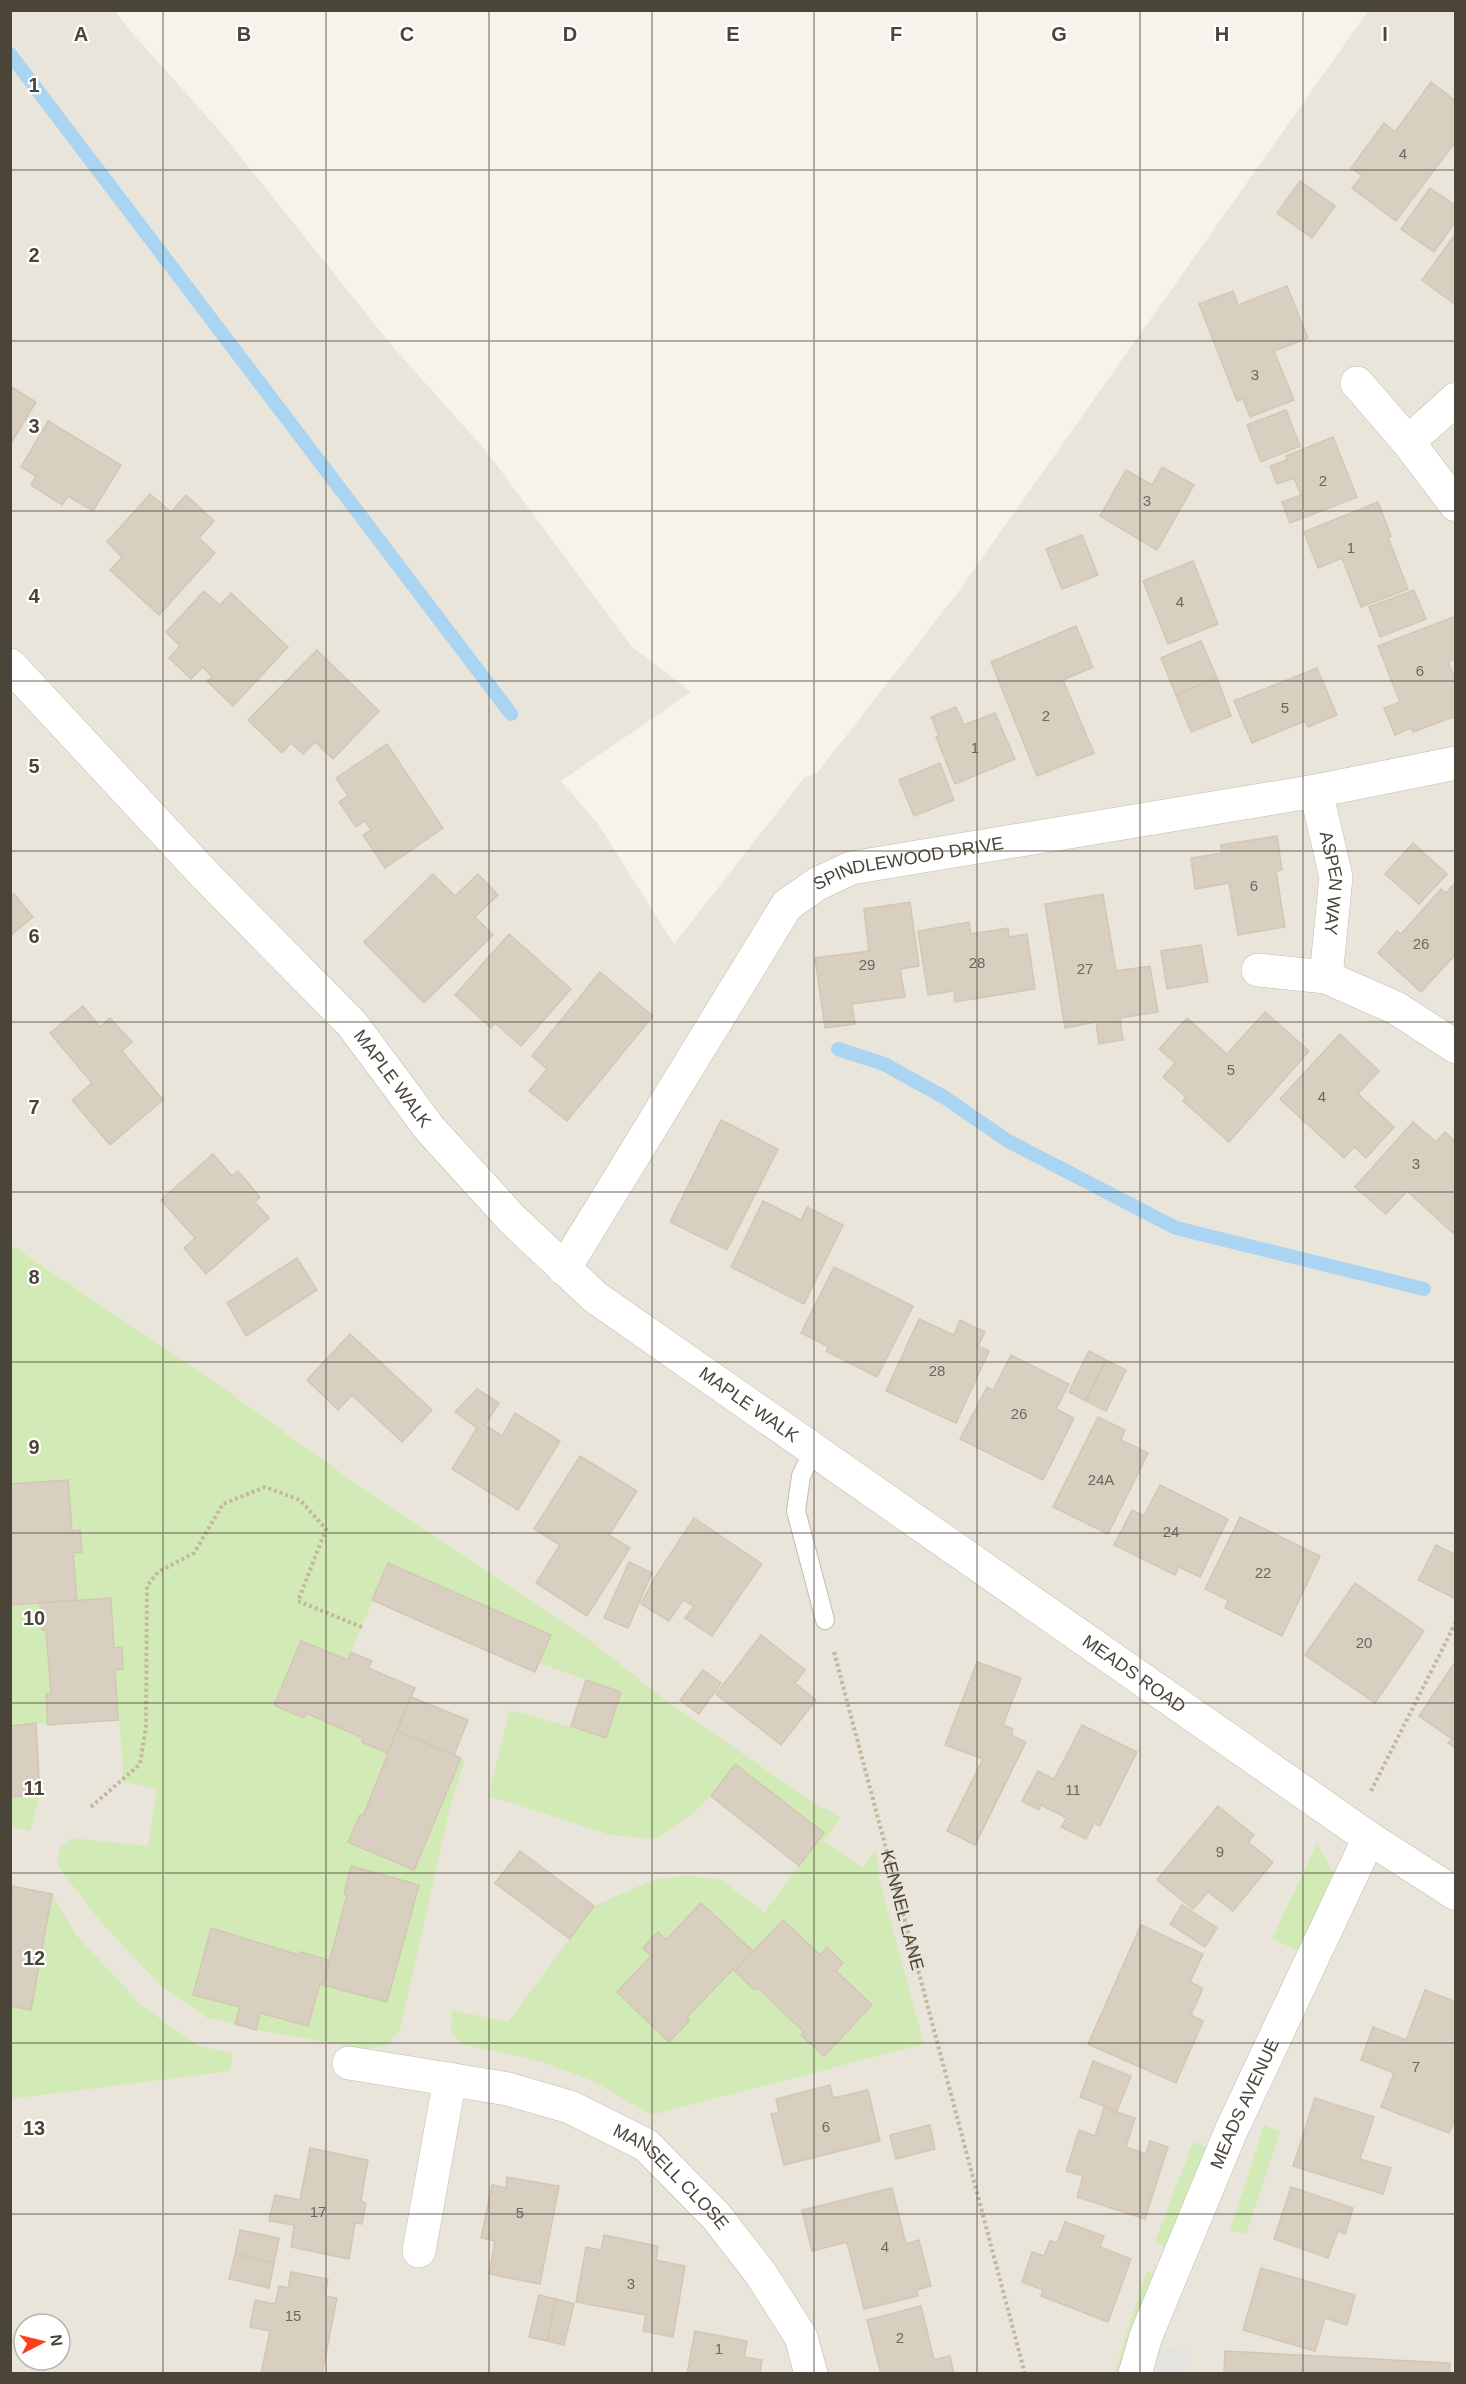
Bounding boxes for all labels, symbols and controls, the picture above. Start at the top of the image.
text: A [74,23,88,45]
text: B [237,23,251,45]
text: C [400,23,414,45]
text: D [563,23,577,45]
text: E [726,23,740,45]
text: F [890,23,902,45]
text: G [1051,23,1067,45]
text: H [1215,23,1229,45]
text: I [1382,23,1388,45]
text: 1 [28,74,40,96]
house number: 4 [1399,145,1407,162]
text: 2 [28,244,40,266]
house number: 3 [1251,366,1259,383]
text: 3 [28,415,40,437]
house number: 2 [1319,472,1327,489]
house number: 3 [1143,492,1151,509]
house number: 1 [1347,539,1355,556]
text: 4 [28,585,40,607]
house number: 4 [1176,593,1184,610]
house number: 6 [1416,662,1424,679]
house number: 5 [1281,699,1289,716]
house number: 2 [1042,707,1050,724]
house number: 1 [971,739,979,756]
text: 5 [28,755,40,777]
street label: ASPEN WAY [1316,829,1346,936]
street label: SPINDLEWOOD DRIVE [810,833,1005,894]
house number: 6 [1250,877,1258,894]
text: 6 [28,925,40,947]
house number: 26 [1413,935,1429,952]
house number: 28 [969,954,985,971]
house number: 29 [859,956,875,973]
house number: 27 [1077,960,1093,977]
street label: MAPLE WALK [350,1026,435,1131]
house number: 5 [1227,1061,1235,1078]
house number: 4 [1318,1088,1326,1105]
text: 7 [28,1096,40,1118]
house number: 3 [1412,1155,1420,1172]
text: 8 [28,1266,40,1288]
house number: 28 [929,1362,945,1379]
street label: MAPLE WALK [695,1363,802,1446]
house number: 26 [1011,1405,1027,1422]
text: 9 [28,1436,40,1458]
house number: 24A [1088,1471,1114,1488]
house number: 24 [1163,1523,1179,1540]
house number: 22 [1255,1564,1271,1581]
text: 10 [23,1607,45,1629]
street label: MEADS ROAD [1079,1631,1189,1717]
house number: 20 [1356,1634,1372,1651]
text: 11 [23,1777,45,1799]
house number: 11 [1065,1781,1081,1798]
house number: 9 [1216,1843,1224,1860]
street label: KENNEL LANE [877,1848,928,1972]
text: 12 [23,1947,45,1969]
street label: MEADS AVENUE [1206,2035,1283,2172]
house number: 7 [1412,2058,1420,2075]
text: 13 [23,2117,45,2139]
house number: 6 [822,2118,830,2135]
street label: MANSELL CLOSE [610,2120,733,2234]
house number: 17 [310,2203,326,2220]
house number: 5 [516,2204,524,2221]
house number: 4 [881,2238,889,2255]
house number: 3 [627,2275,635,2292]
house number: 15 [285,2307,301,2324]
north arrow [12,2312,72,2372]
house number: 2 [896,2329,904,2346]
text: N [47,2333,66,2347]
house number: 1 [715,2340,723,2357]

